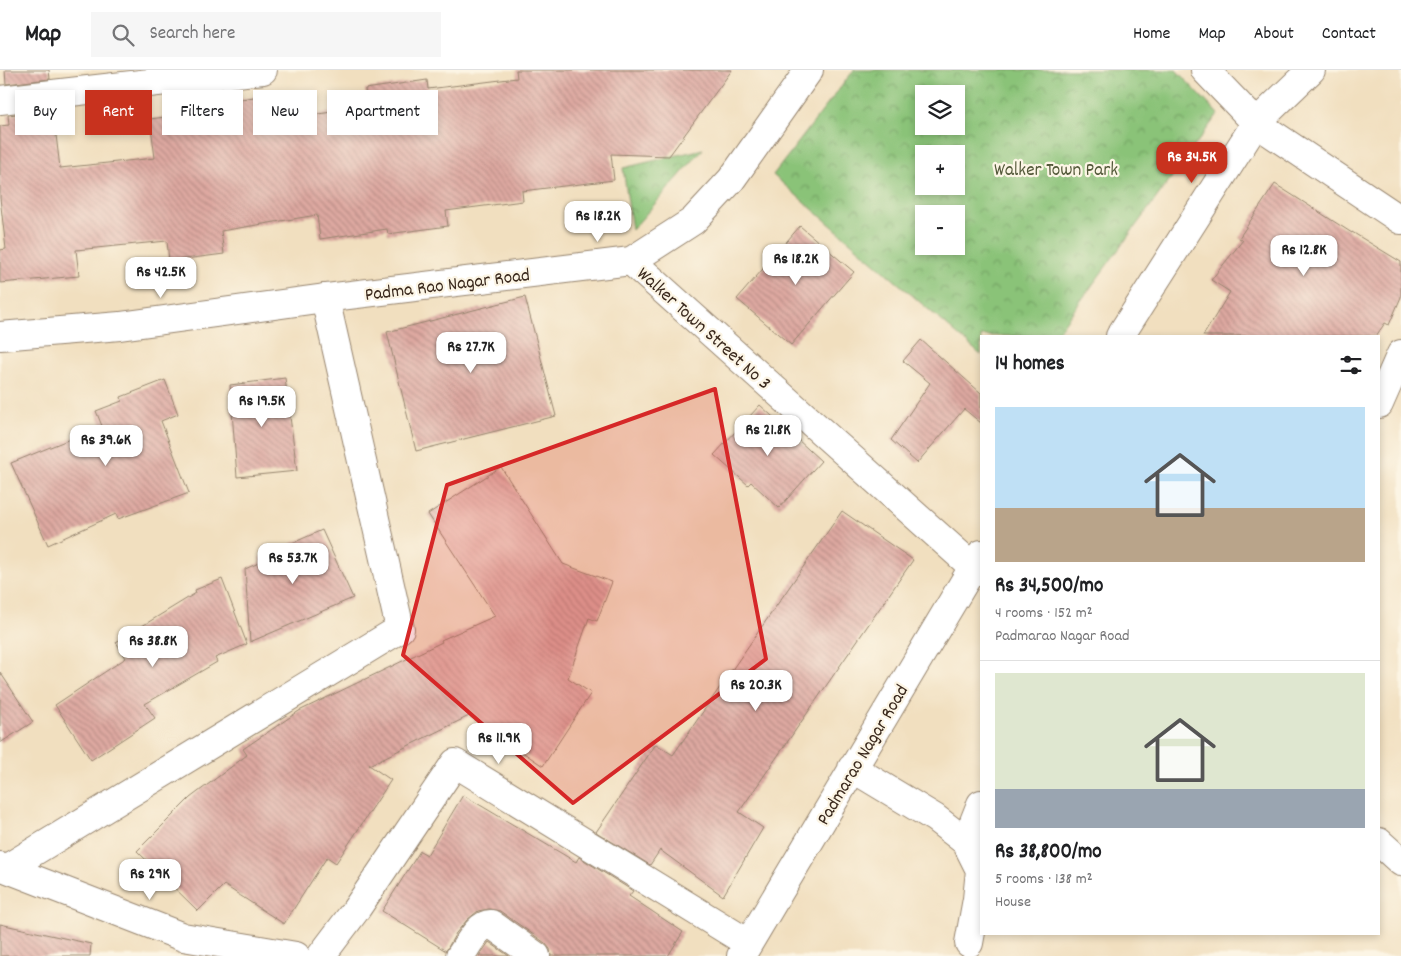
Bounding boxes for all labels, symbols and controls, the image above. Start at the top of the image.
search box [91,12,441,57]
text: Map [25,18,61,52]
icon: search [109,21,137,49]
text: Search here [149,21,235,48]
text: Home [1133,22,1170,47]
text: Map [1198,22,1226,47]
text: About [1254,22,1294,47]
text: Contact [1322,22,1376,47]
map controls [915,85,965,255]
button: layers [915,85,965,135]
chip: Buy [15,90,75,135]
chip: Rent [85,90,152,135]
chip: Filters [162,90,243,135]
chip: New [253,90,317,135]
chip: Apartment [327,90,438,135]
pin: Rs 34.5K [1140,142,1244,184]
button: + [915,145,965,195]
text: Rs 34.5K [1167,146,1217,169]
park label: Walker Town Park [994,158,1118,185]
pin: Rs 18.2K [546,200,650,243]
text: Rs 18.2K [575,205,621,228]
button: − [915,205,965,255]
pin: Rs 12.8K [1252,234,1356,277]
text: Rs 12.8K [1281,239,1327,262]
pin: Rs 18.2K [744,244,848,286]
text: Rs 18.2K [773,248,819,271]
pin: Rs 42.5K [109,256,213,299]
text: Rs 42.5K [136,261,186,284]
street label: Walker Town Street No 3 [629,262,776,397]
street label: Padma Rao Nagar Road [363,263,532,310]
pin: Rs 27.7K [419,332,523,374]
text: Rs 27.7K [447,336,495,359]
text: 14 homes [995,350,1065,380]
icon: filters [1337,351,1365,379]
pin: Rs 19.5K [210,386,314,428]
text: Rs 19.5K [239,390,285,413]
pin: Rs 21.8K [716,414,820,457]
text: Rs 21.8K [745,419,791,442]
pin: Rs 39.6K [54,424,158,467]
text: Rs 39.6K [81,429,131,452]
icon: home [1135,440,1225,530]
pin: Rs 53.7K [241,542,345,585]
text: Rs 53.7K [269,547,317,570]
text: Rs 34,500/mo [995,572,1103,602]
text: 4 rooms · 152 m² [995,602,1093,625]
text: Padmarao Nagar Road [995,625,1129,648]
pin: Rs 38.8K [101,626,205,668]
text: Rs 38.8K [129,630,177,653]
pin: Rs 20.3K [704,670,808,712]
text: Rs 20.3K [730,674,782,697]
street label: Padmarao Nagar Road [811,680,917,831]
icon: home [1135,705,1225,795]
pin: Rs 11.9K [447,722,551,765]
text: Rs 11.9K [478,727,520,750]
text: Rs 38,800/mo [995,838,1102,868]
pin: Rs 29K [109,858,191,901]
text: Rs 29K [130,863,170,886]
text: 5 rooms · 138 m² [995,868,1092,891]
text: House [995,891,1031,914]

